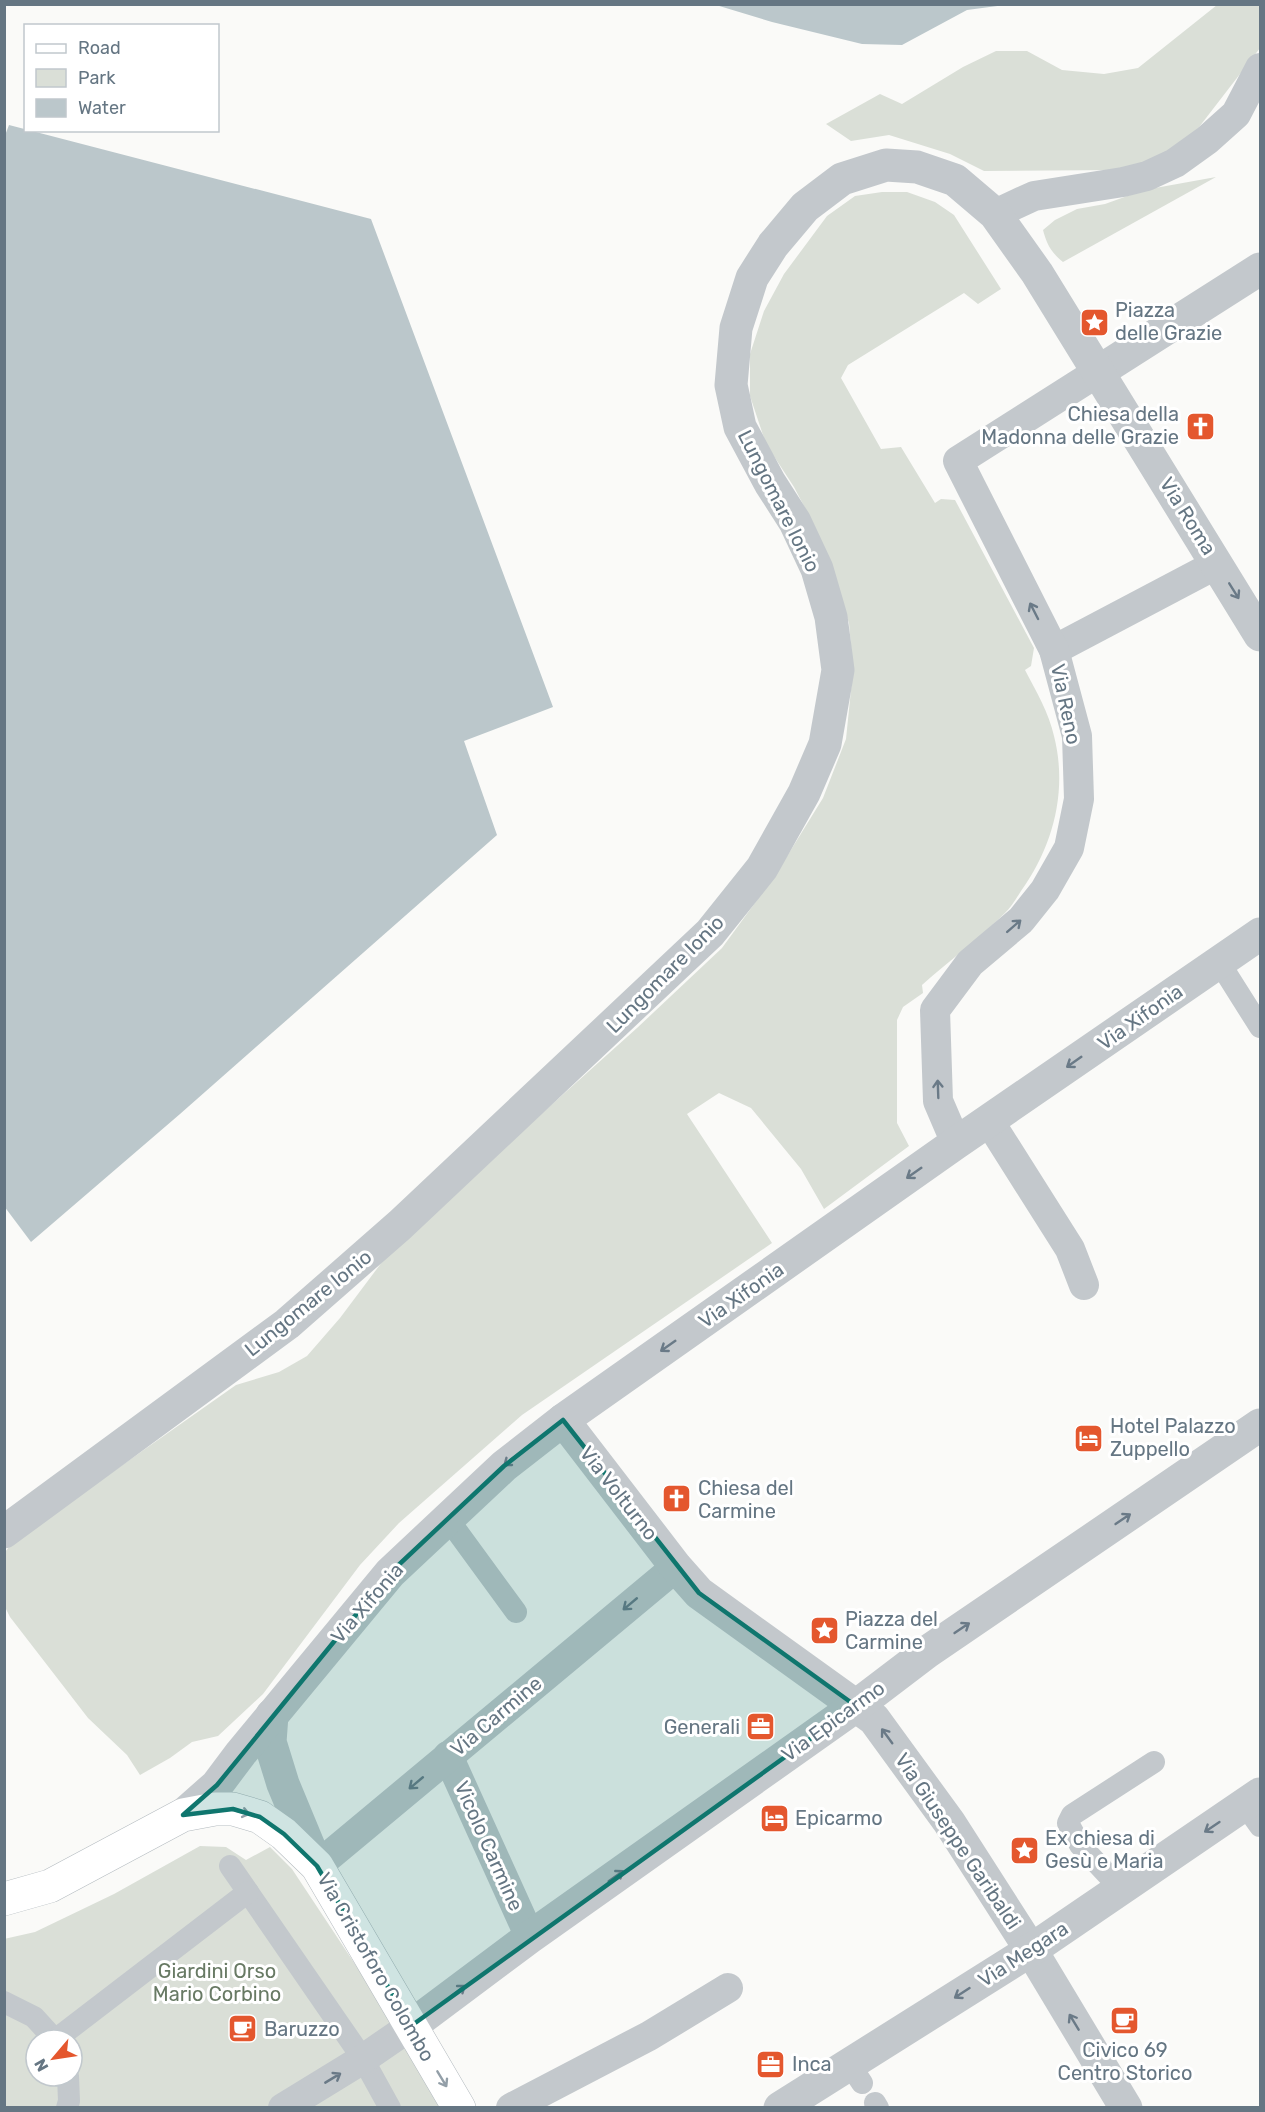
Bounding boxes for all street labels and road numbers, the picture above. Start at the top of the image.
street label: Lungomare Ionio [733,426,825,576]
street label: Via Roma [1155,473,1221,559]
street label: Via Reno [1046,662,1086,746]
street label: Lungomare Ionio [601,910,729,1038]
street label: Via Xifonia [1093,979,1187,1055]
street label: Lungomare Ionio [240,1245,376,1361]
street label: Via Xifonia [694,1257,788,1333]
street label: Via Volturno [575,1441,663,1545]
street label: Via Xifonia [326,1558,408,1648]
street label: Via Carmine [445,1671,547,1761]
street label: Via Epicarmo [777,1676,889,1766]
street label: Via Giuseppe Garibaldi [890,1748,1026,1934]
street label: Vicolo Carmine [450,1777,528,1915]
street label: Via Cristoforo Colombo [312,1868,440,2066]
street label: Via Megara [974,1916,1072,1992]

